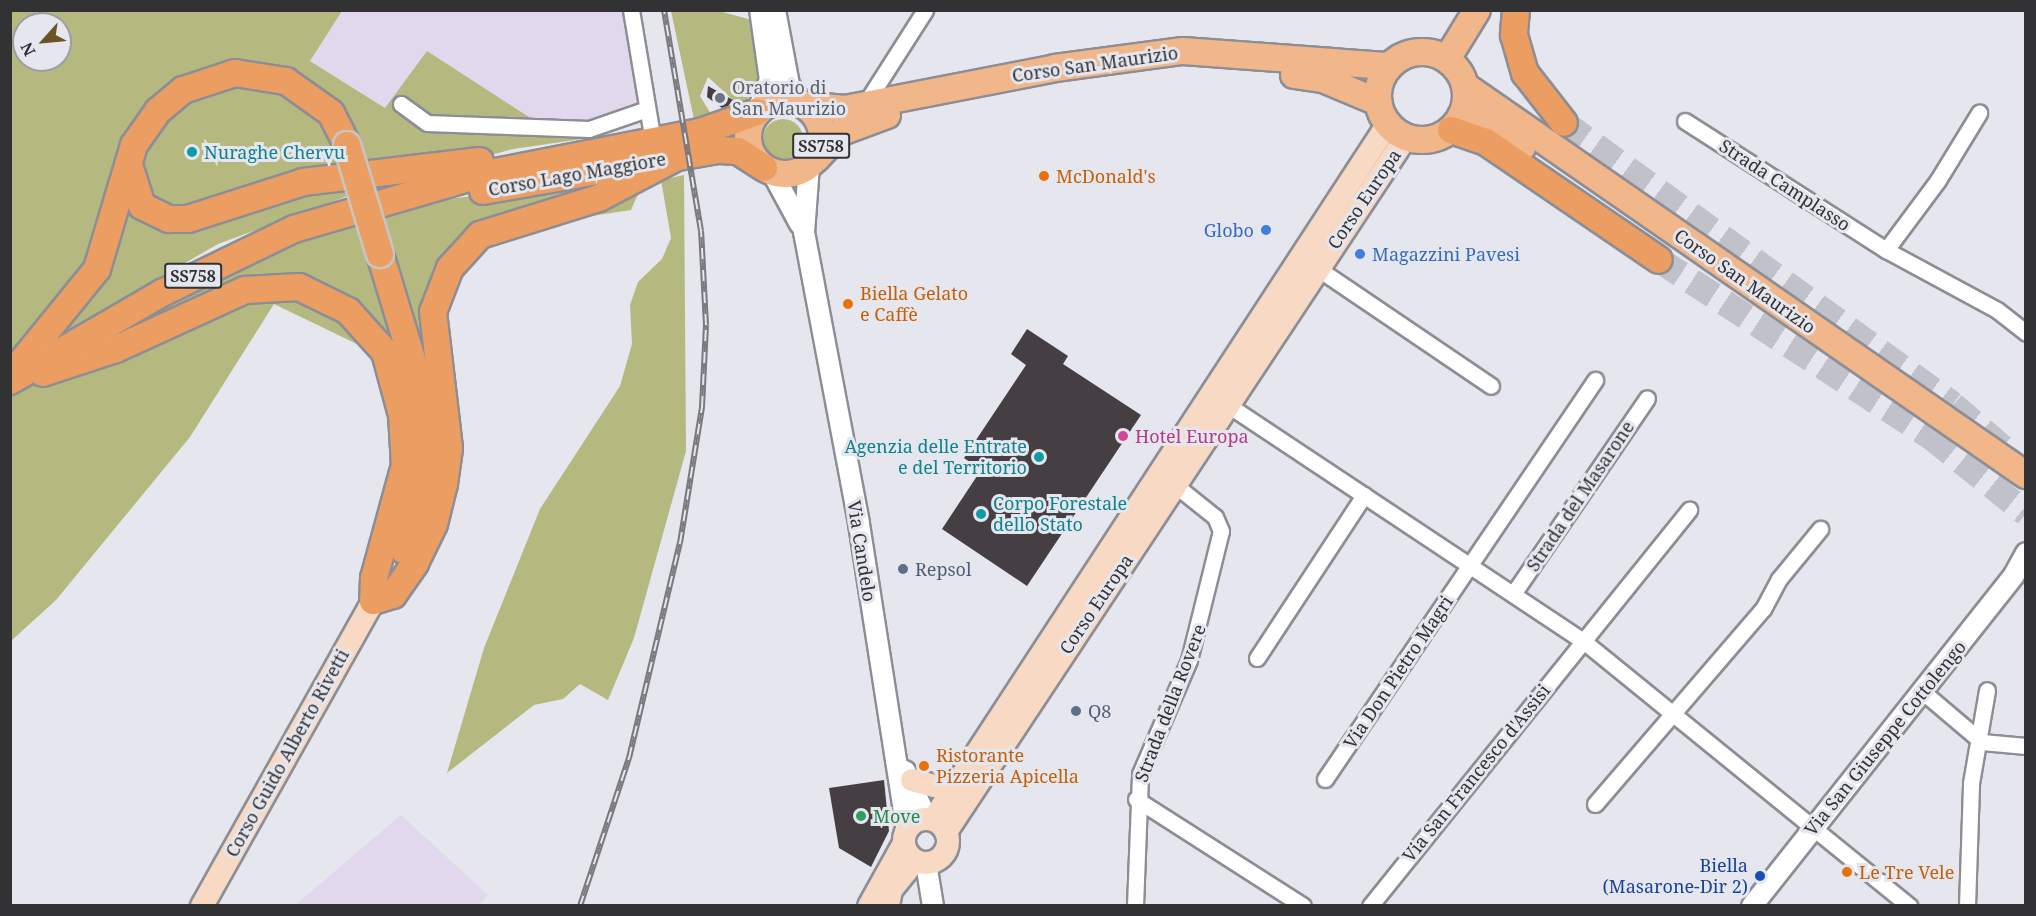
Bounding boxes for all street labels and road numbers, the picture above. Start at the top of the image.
street label: Corso San Maurizio [1011,42,1179,86]
road number: SS758 [791,133,851,159]
street label: Strada Camplasso [1715,135,1855,235]
street label: Corso Europa [1323,145,1405,253]
street label: Corso Lago Maggiore [487,148,667,200]
street label: Corso San Maurizio [1670,224,1820,338]
road number: SS758 [163,263,223,289]
street label: Strada del Masarone [1522,417,1638,575]
street label: Via Candelo [843,499,881,603]
street label: Corso Europa [1055,550,1137,658]
street label: Via Don Pietro Magri [1339,592,1457,752]
street label: Strada della Rovere [1130,621,1210,785]
street label: Via San Giuseppe Cottolengo [1800,636,1970,840]
street label: Corso Guido Alberto Rivetti [221,645,353,861]
street label: Via San Francesco d'Assisi [1398,680,1554,866]

